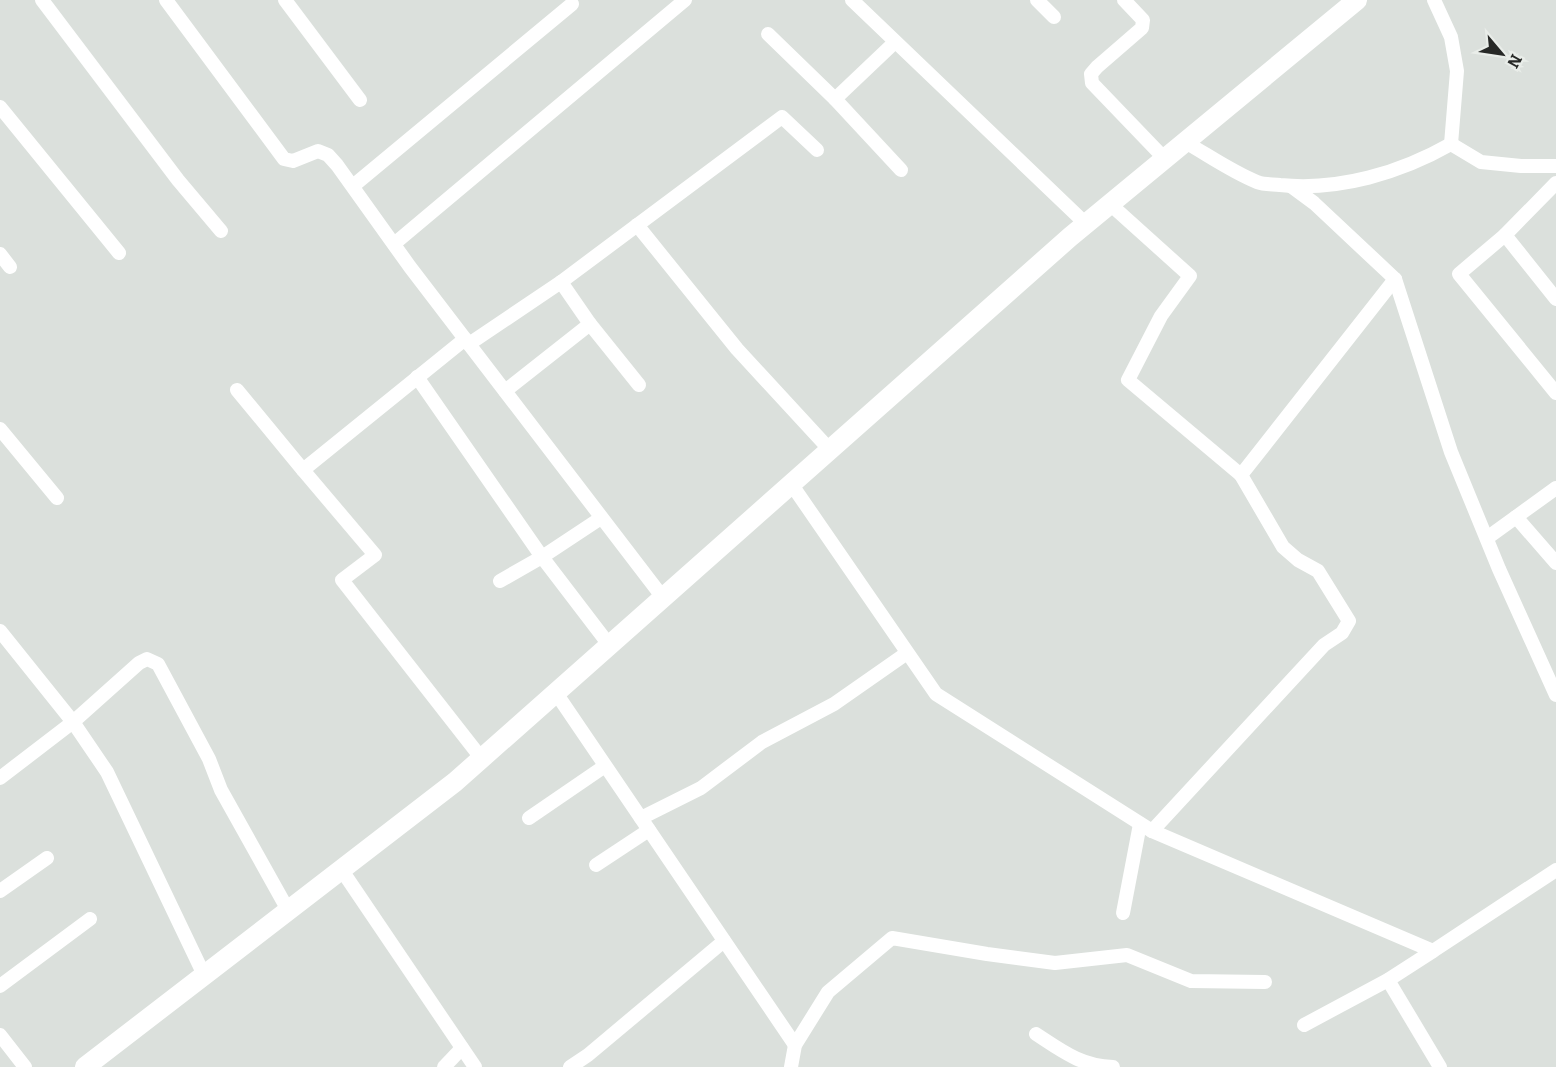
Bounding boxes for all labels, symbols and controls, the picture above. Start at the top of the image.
north arrow [1472,24,1532,84]
text: N [1503,51,1526,71]

